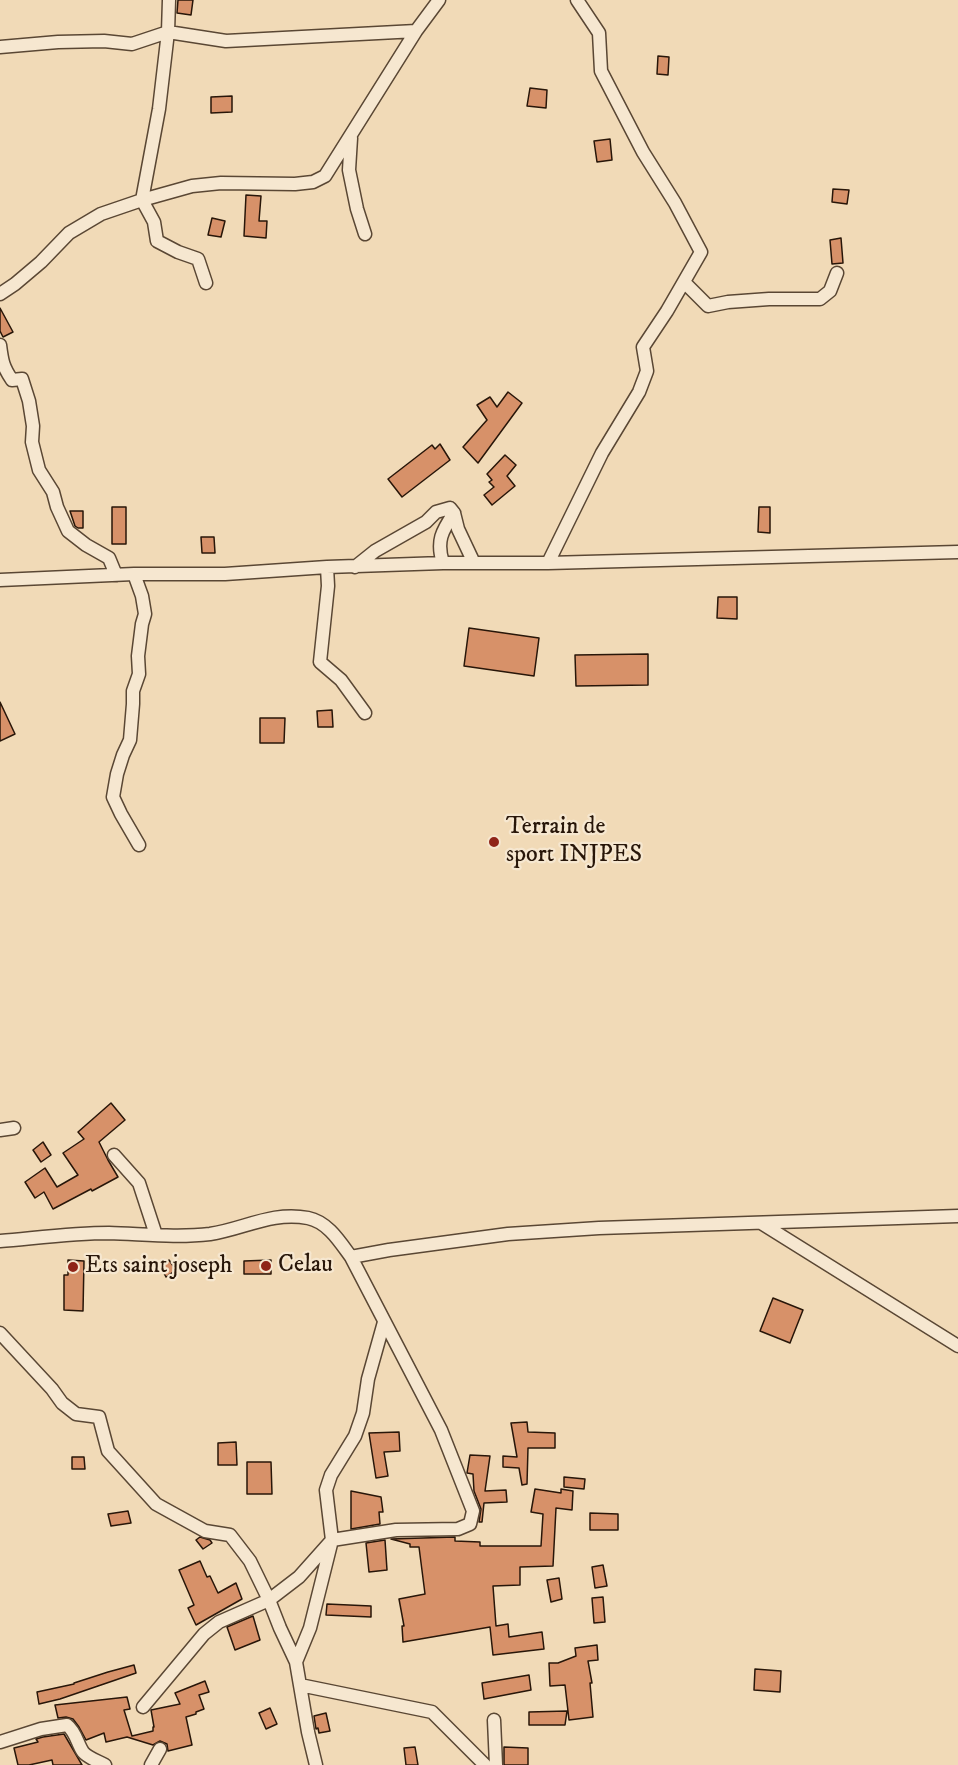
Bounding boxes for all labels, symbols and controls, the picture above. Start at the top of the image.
place label: Terrain de sport INJPES [506,814,642,870]
marker: Terrain de sport INJPES [487,835,501,849]
place label: Celau [278,1252,333,1280]
place label: Ets saint joseph [85,1253,232,1281]
marker: Celau [259,1259,273,1273]
marker: Ets saint joseph [66,1260,80,1274]

